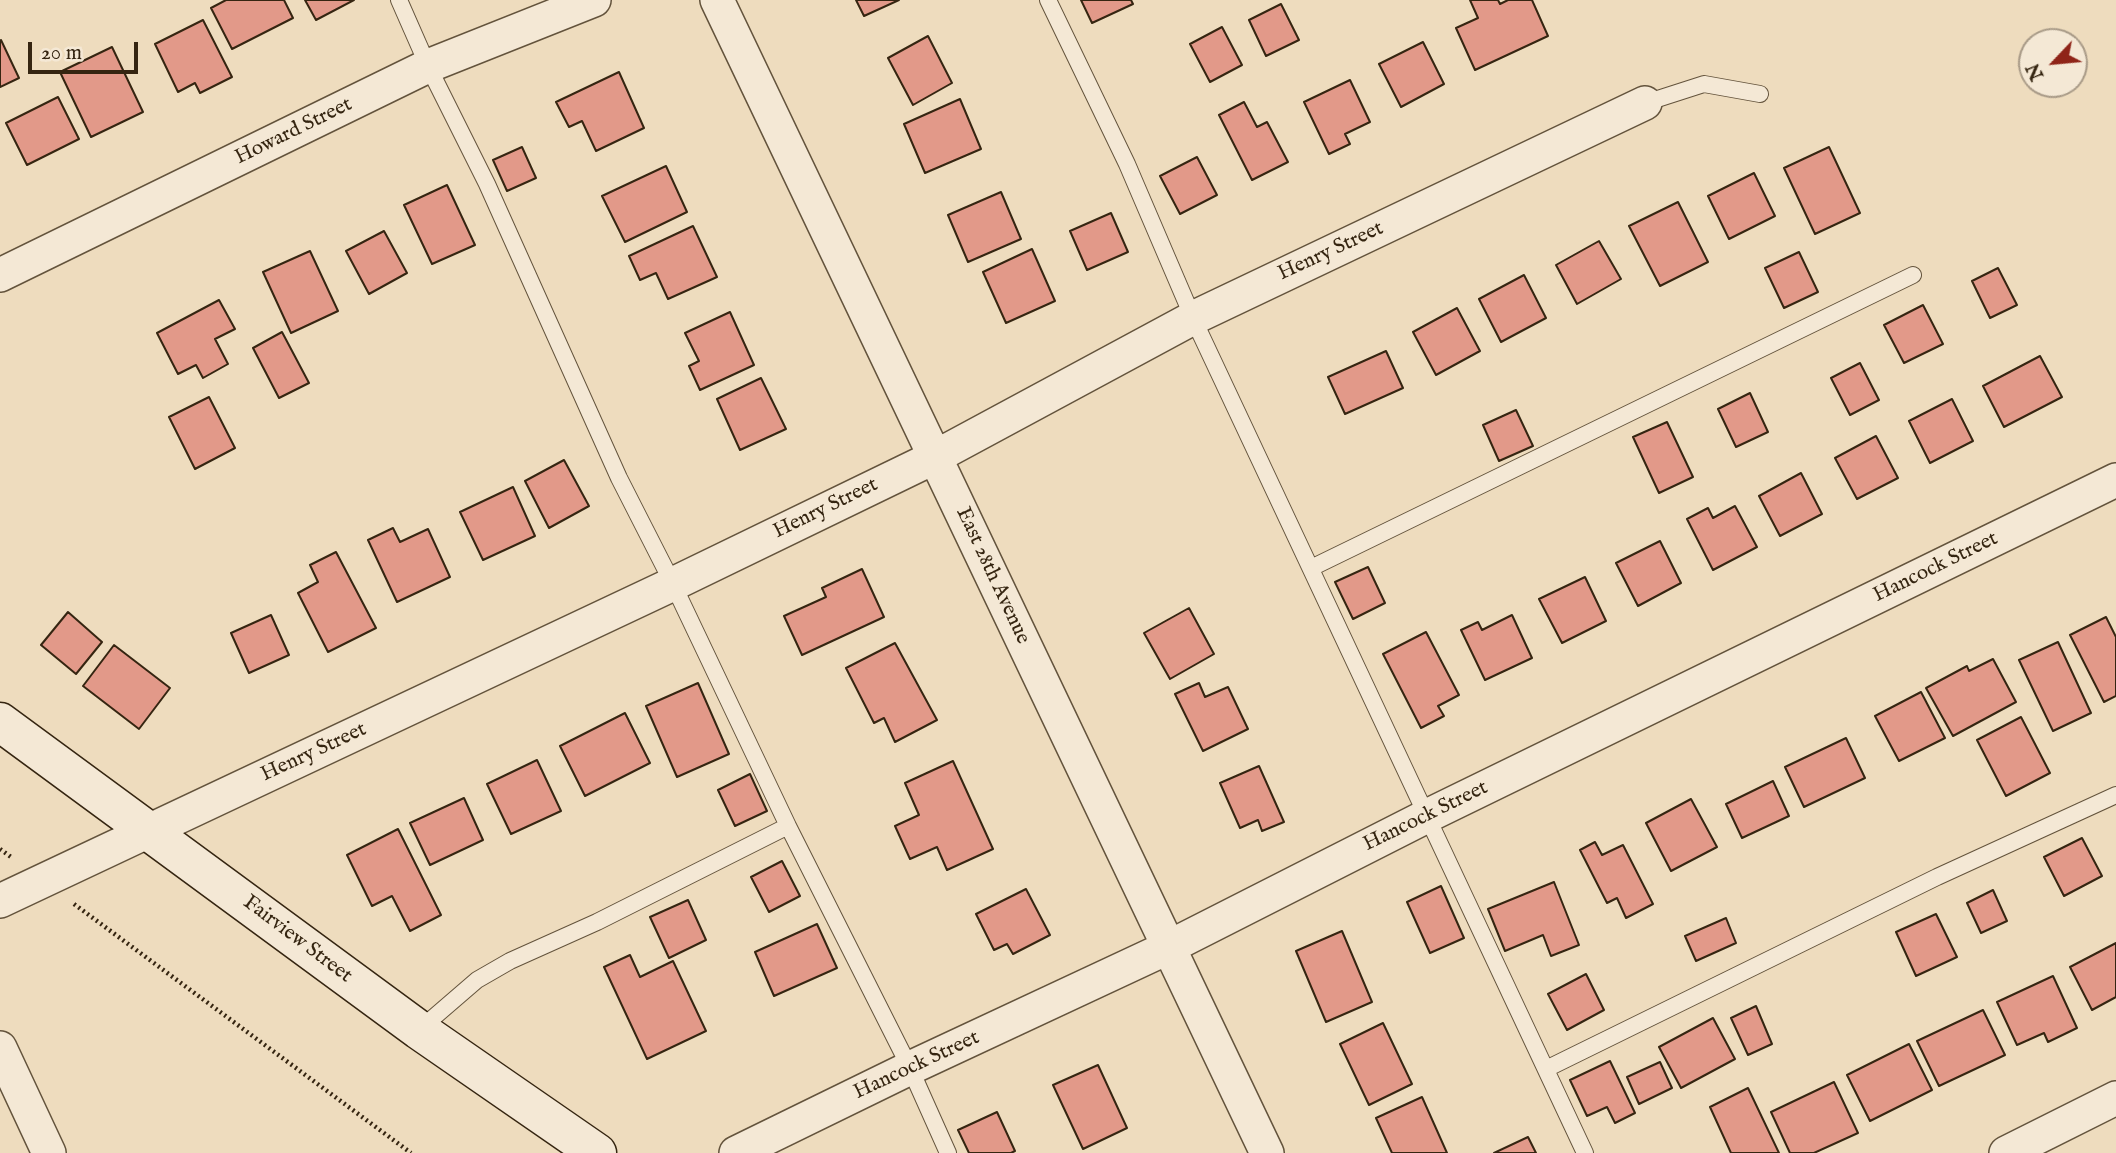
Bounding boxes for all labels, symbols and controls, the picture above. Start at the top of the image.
scale bar [32,28,142,72]
north arrow [2018,28,2088,98]
text: 20 m [41,40,82,67]
text: N [2022,59,2050,84]
street label: Howard Street [231,93,357,171]
street label: Henry Street [1274,217,1388,287]
street label: Henry Street [770,473,882,545]
street label: East 28th Avenue [949,504,1035,648]
street label: Hancock Street [1870,527,2002,609]
street label: Henry Street [257,718,371,788]
street label: Hancock Street [1360,776,1492,858]
street label: Fairview Street [237,891,357,989]
street label: Hancock Street [850,1026,984,1106]

